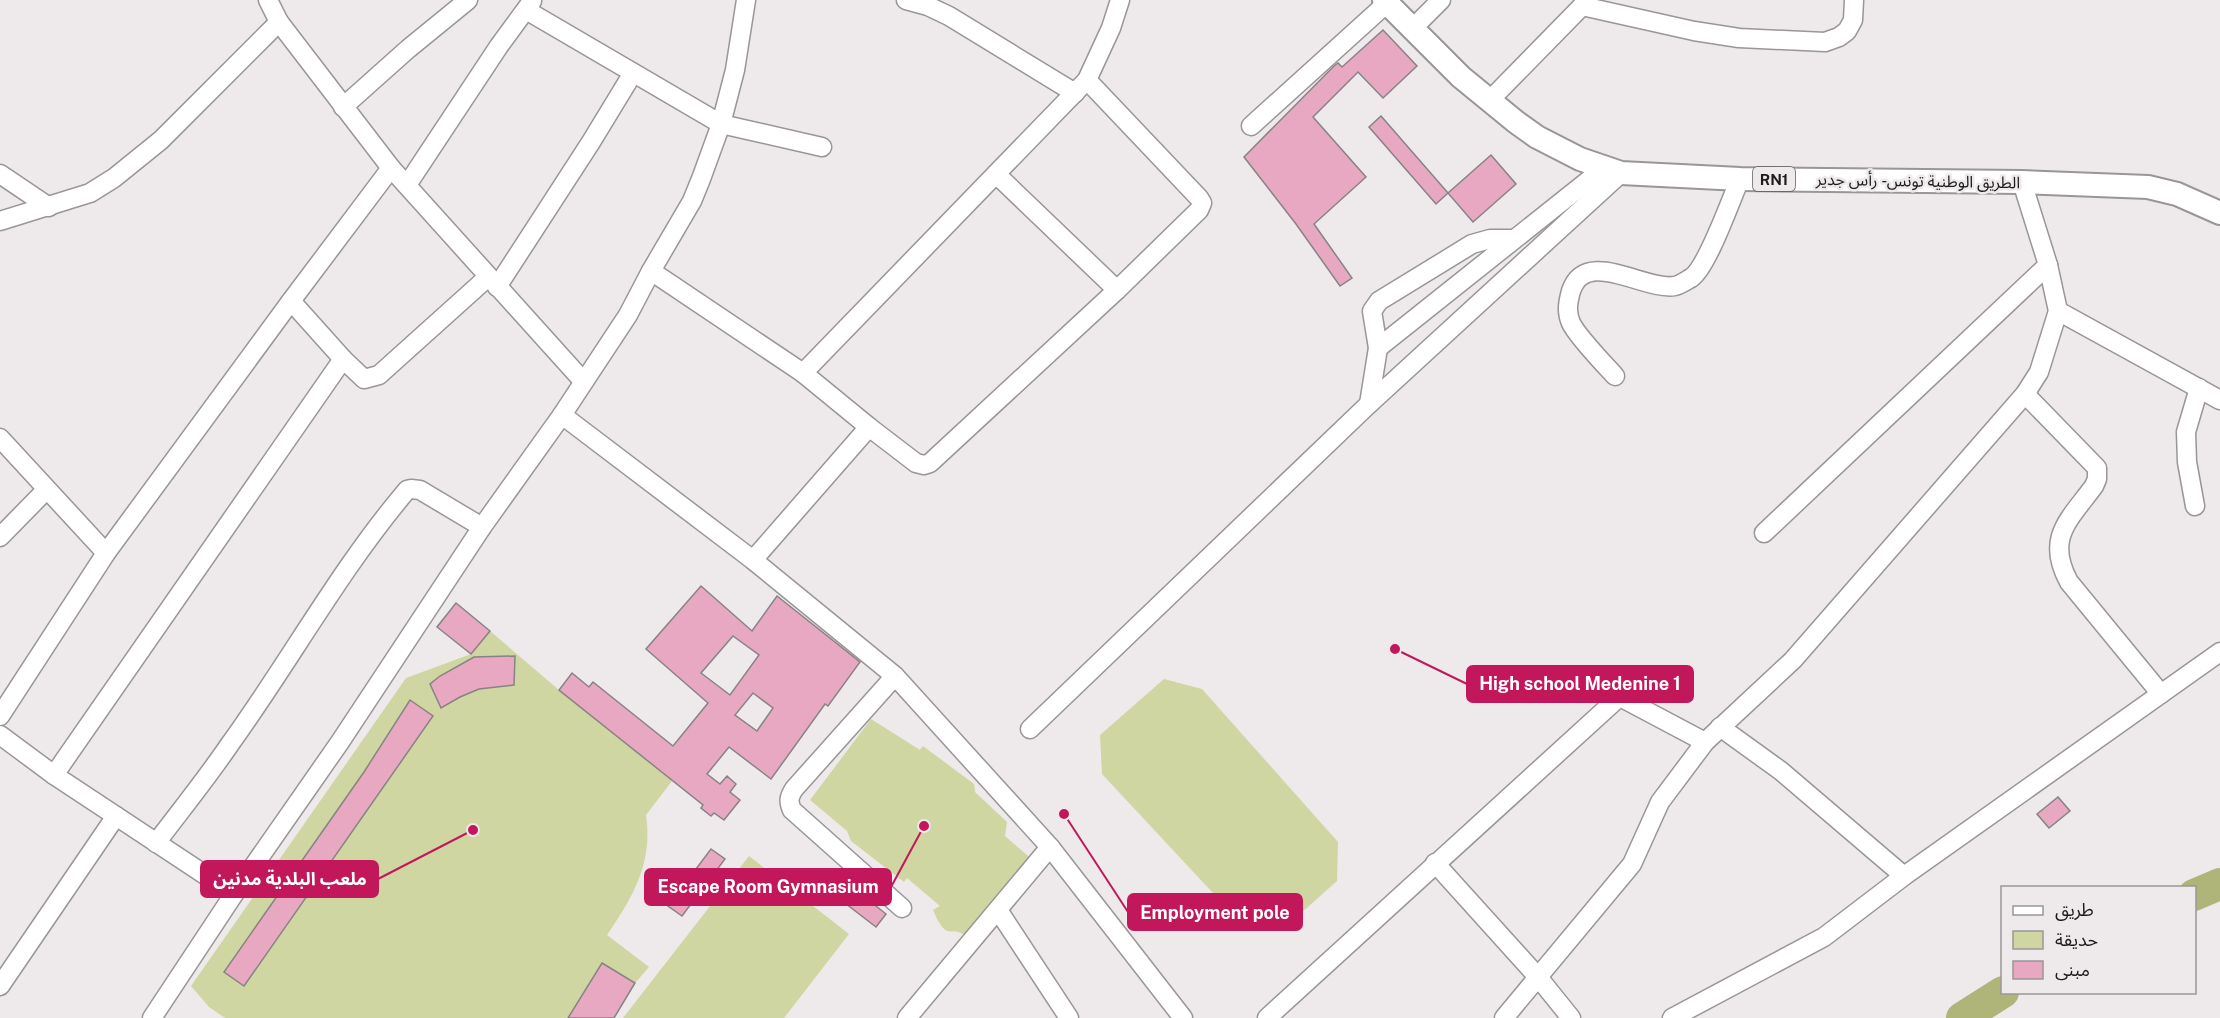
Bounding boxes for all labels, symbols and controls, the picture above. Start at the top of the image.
road number: RN1 [1753,167,1795,191]
street label: الطريق الوطنية تونس - رأس جدير [1815,170,2020,193]
callout: High school Medenine 1 [1467,666,1693,702]
text: High school Medenine 1 [1479,673,1681,694]
callout: ملعب البلدية مدنين [201,861,378,897]
text: ملعب البلدية مدنين [213,868,367,889]
callout: Escape Room Gymnasium [645,869,891,905]
text: Escape Room Gymnasium [657,876,879,897]
legend [2001,886,2196,994]
callout: Employment pole [1128,894,1302,930]
text: طريق [2055,899,2094,921]
text: Employment pole [1140,902,1290,923]
text: حديقة [2055,929,2098,950]
text: مبنى [2055,959,2090,981]

